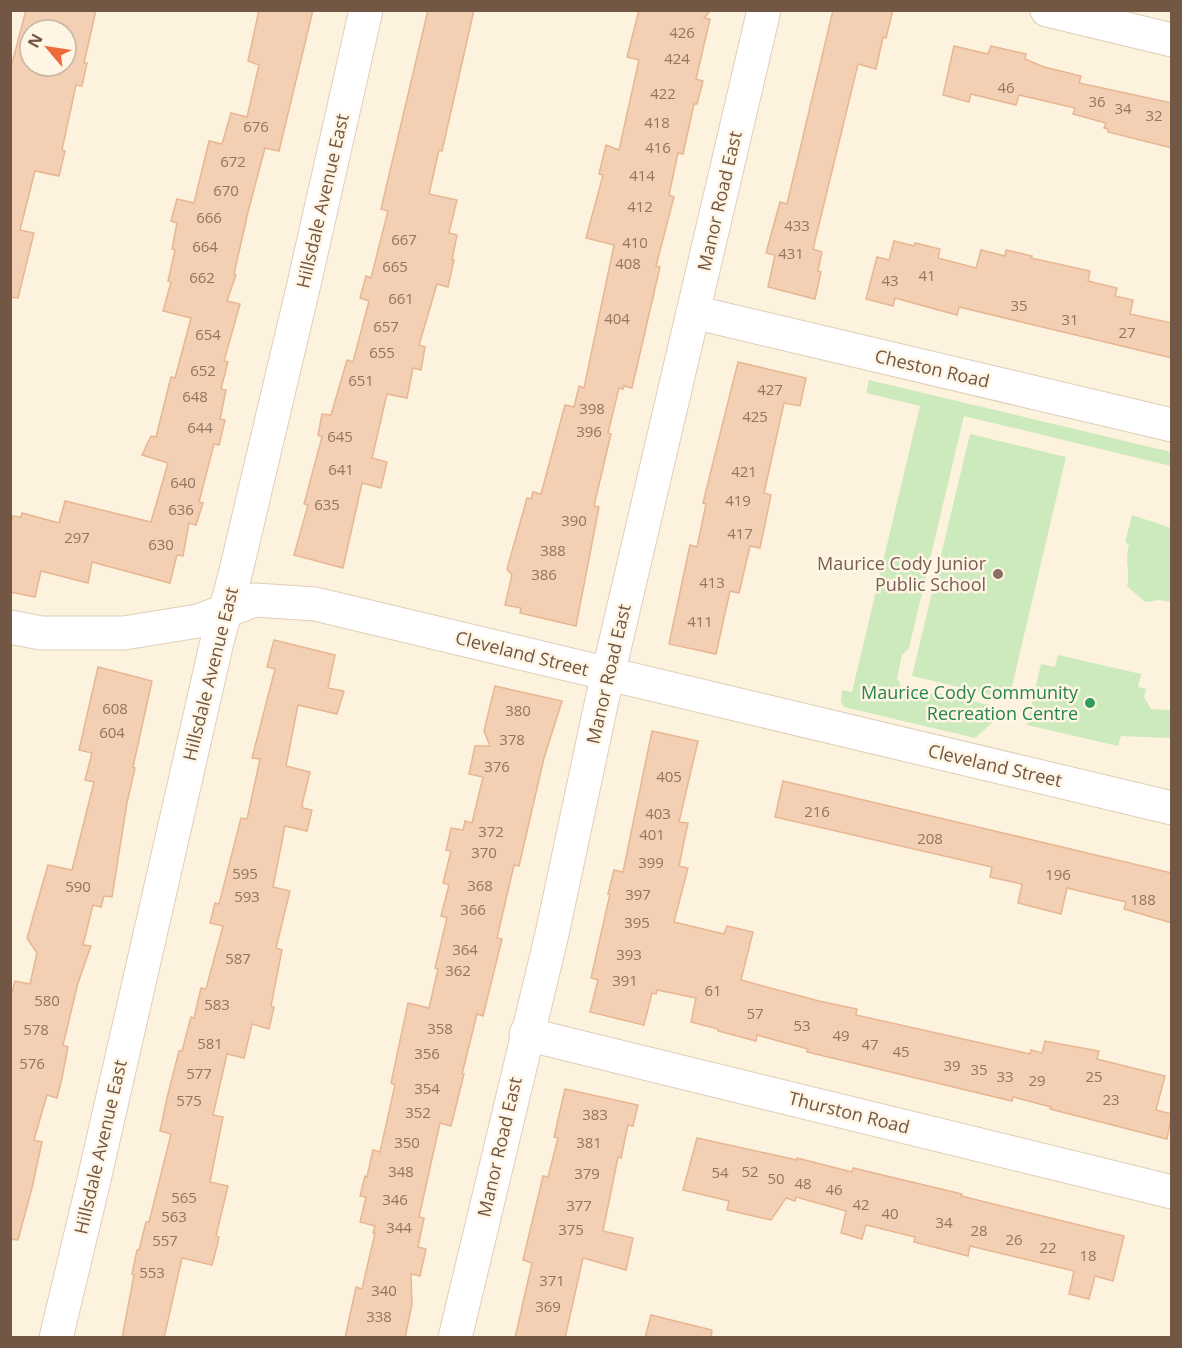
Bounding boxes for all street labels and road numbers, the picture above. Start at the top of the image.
street label: Hillsdale Avenue East [290,111,354,290]
street label: Manor Road East [691,129,747,273]
street label: Cheston Road [873,343,992,393]
street label: Hillsdale Avenue East [177,584,243,763]
street label: Manor Road East [580,602,636,746]
street label: Cleveland Street [453,625,591,681]
street label: Cleveland Street [926,738,1064,792]
street label: Hillsdale Avenue East [68,1057,132,1236]
street label: Manor Road East [471,1075,527,1219]
street label: Thurston Road [786,1085,912,1139]

